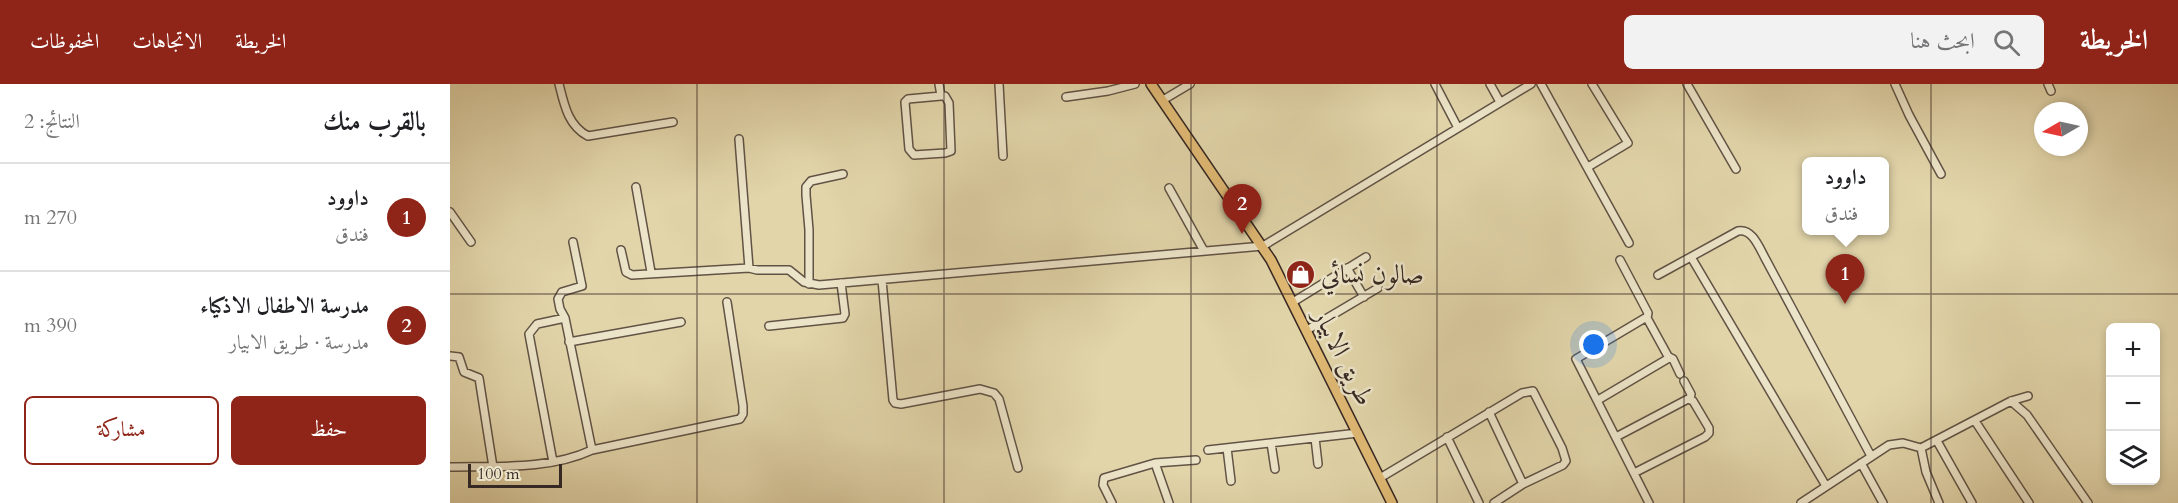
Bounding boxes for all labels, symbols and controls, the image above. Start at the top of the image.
search box [1624,15,2044,69]
text: الخريطة [2080,21,2148,59]
text: ابحث هنا [1910,26,1975,56]
icon: search [1990,26,2023,59]
text: المحفوظات [30,27,99,56]
text: الاتجاهات [132,27,202,56]
text: الخريطة [235,27,286,56]
north arrow [2034,102,2088,156]
text: بالقرب منك [323,104,426,139]
text: النتائج: 2 [24,108,80,135]
popup [1802,157,1889,235]
text: داوود [1824,162,1867,192]
text: داوود [327,183,369,213]
pin: 2 [1222,184,1262,234]
text: فندق [1824,200,1858,227]
text: 270 m [24,204,77,231]
text: 1 [401,204,412,231]
text: فندق [335,221,369,248]
pin: 1 [1826,254,1864,304]
place label: صالون نسائي [1321,257,1424,296]
shop icon: صالون نسائي [1284,258,1316,290]
text: مدرسة الاطفال الاذكياء [200,291,369,321]
street label: طريق الابيار [1304,300,1383,411]
text: 390 m [24,312,77,339]
text: 2 [401,312,412,339]
map controls [2106,323,2160,485]
button: + [2106,323,2160,377]
text: مدرسة · طريق الابيار [229,329,369,356]
your location [1579,330,1608,359]
button: − [2106,377,2160,431]
button: مشاركة [24,396,219,465]
button: حفظ [231,396,426,465]
button: layers [2106,431,2160,485]
scale bar [468,461,562,488]
text: 100 m [477,463,519,485]

